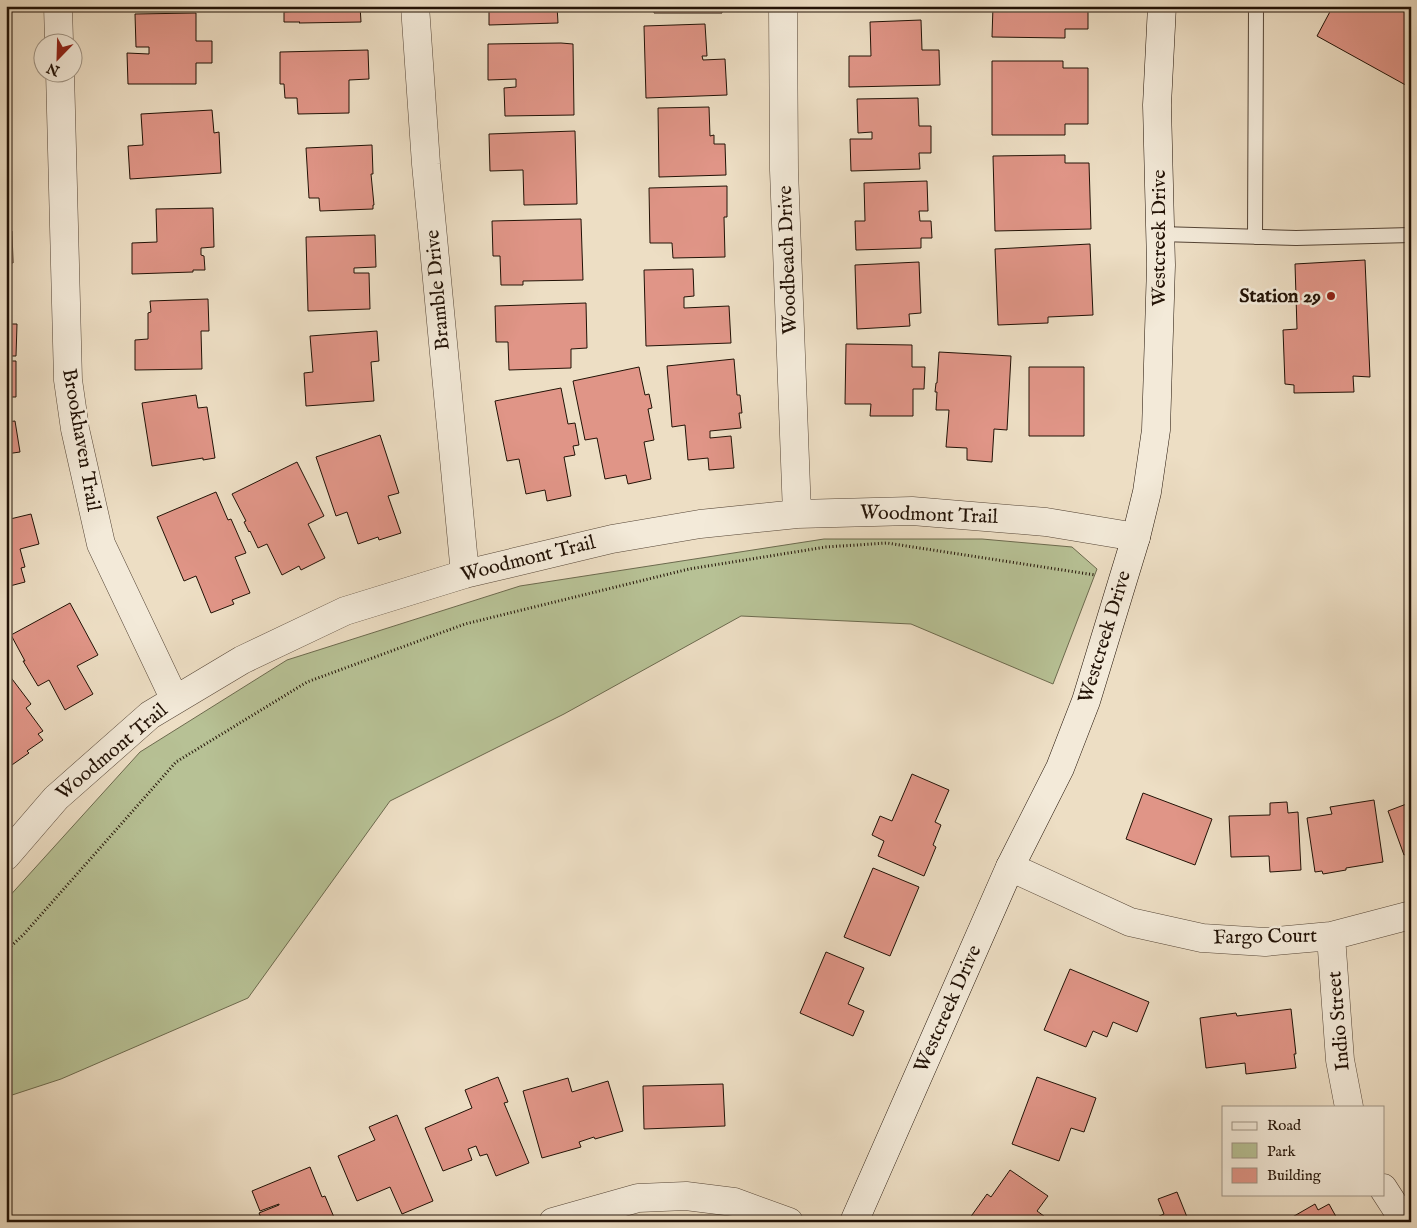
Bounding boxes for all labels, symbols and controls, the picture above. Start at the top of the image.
north arrow [32,32,82,82]
text: N [44,58,63,80]
street label: Westcreek Drive [1147,169,1172,307]
street label: Woodbeach Drive [773,185,803,335]
street label: Bramble Drive [420,229,456,351]
place label: Station 29 [1239,284,1321,309]
marker: Station 29 [1325,290,1337,302]
street label: Brookhaven Trail [56,367,106,514]
street label: Woodmont Trail [860,500,999,530]
street label: Woodmont Trail [458,530,598,588]
street label: Westcreek Drive [1073,568,1137,706]
street label: Woodmont Trail [51,698,173,806]
street label: Fargo Court [1213,924,1317,950]
street label: Westcreek Drive [909,941,987,1077]
street label: Indio Street [1322,970,1356,1072]
legend [1222,1106,1384,1196]
text: Road [1267,1116,1302,1135]
text: Park [1267,1142,1297,1161]
text: Building [1267,1166,1322,1185]

